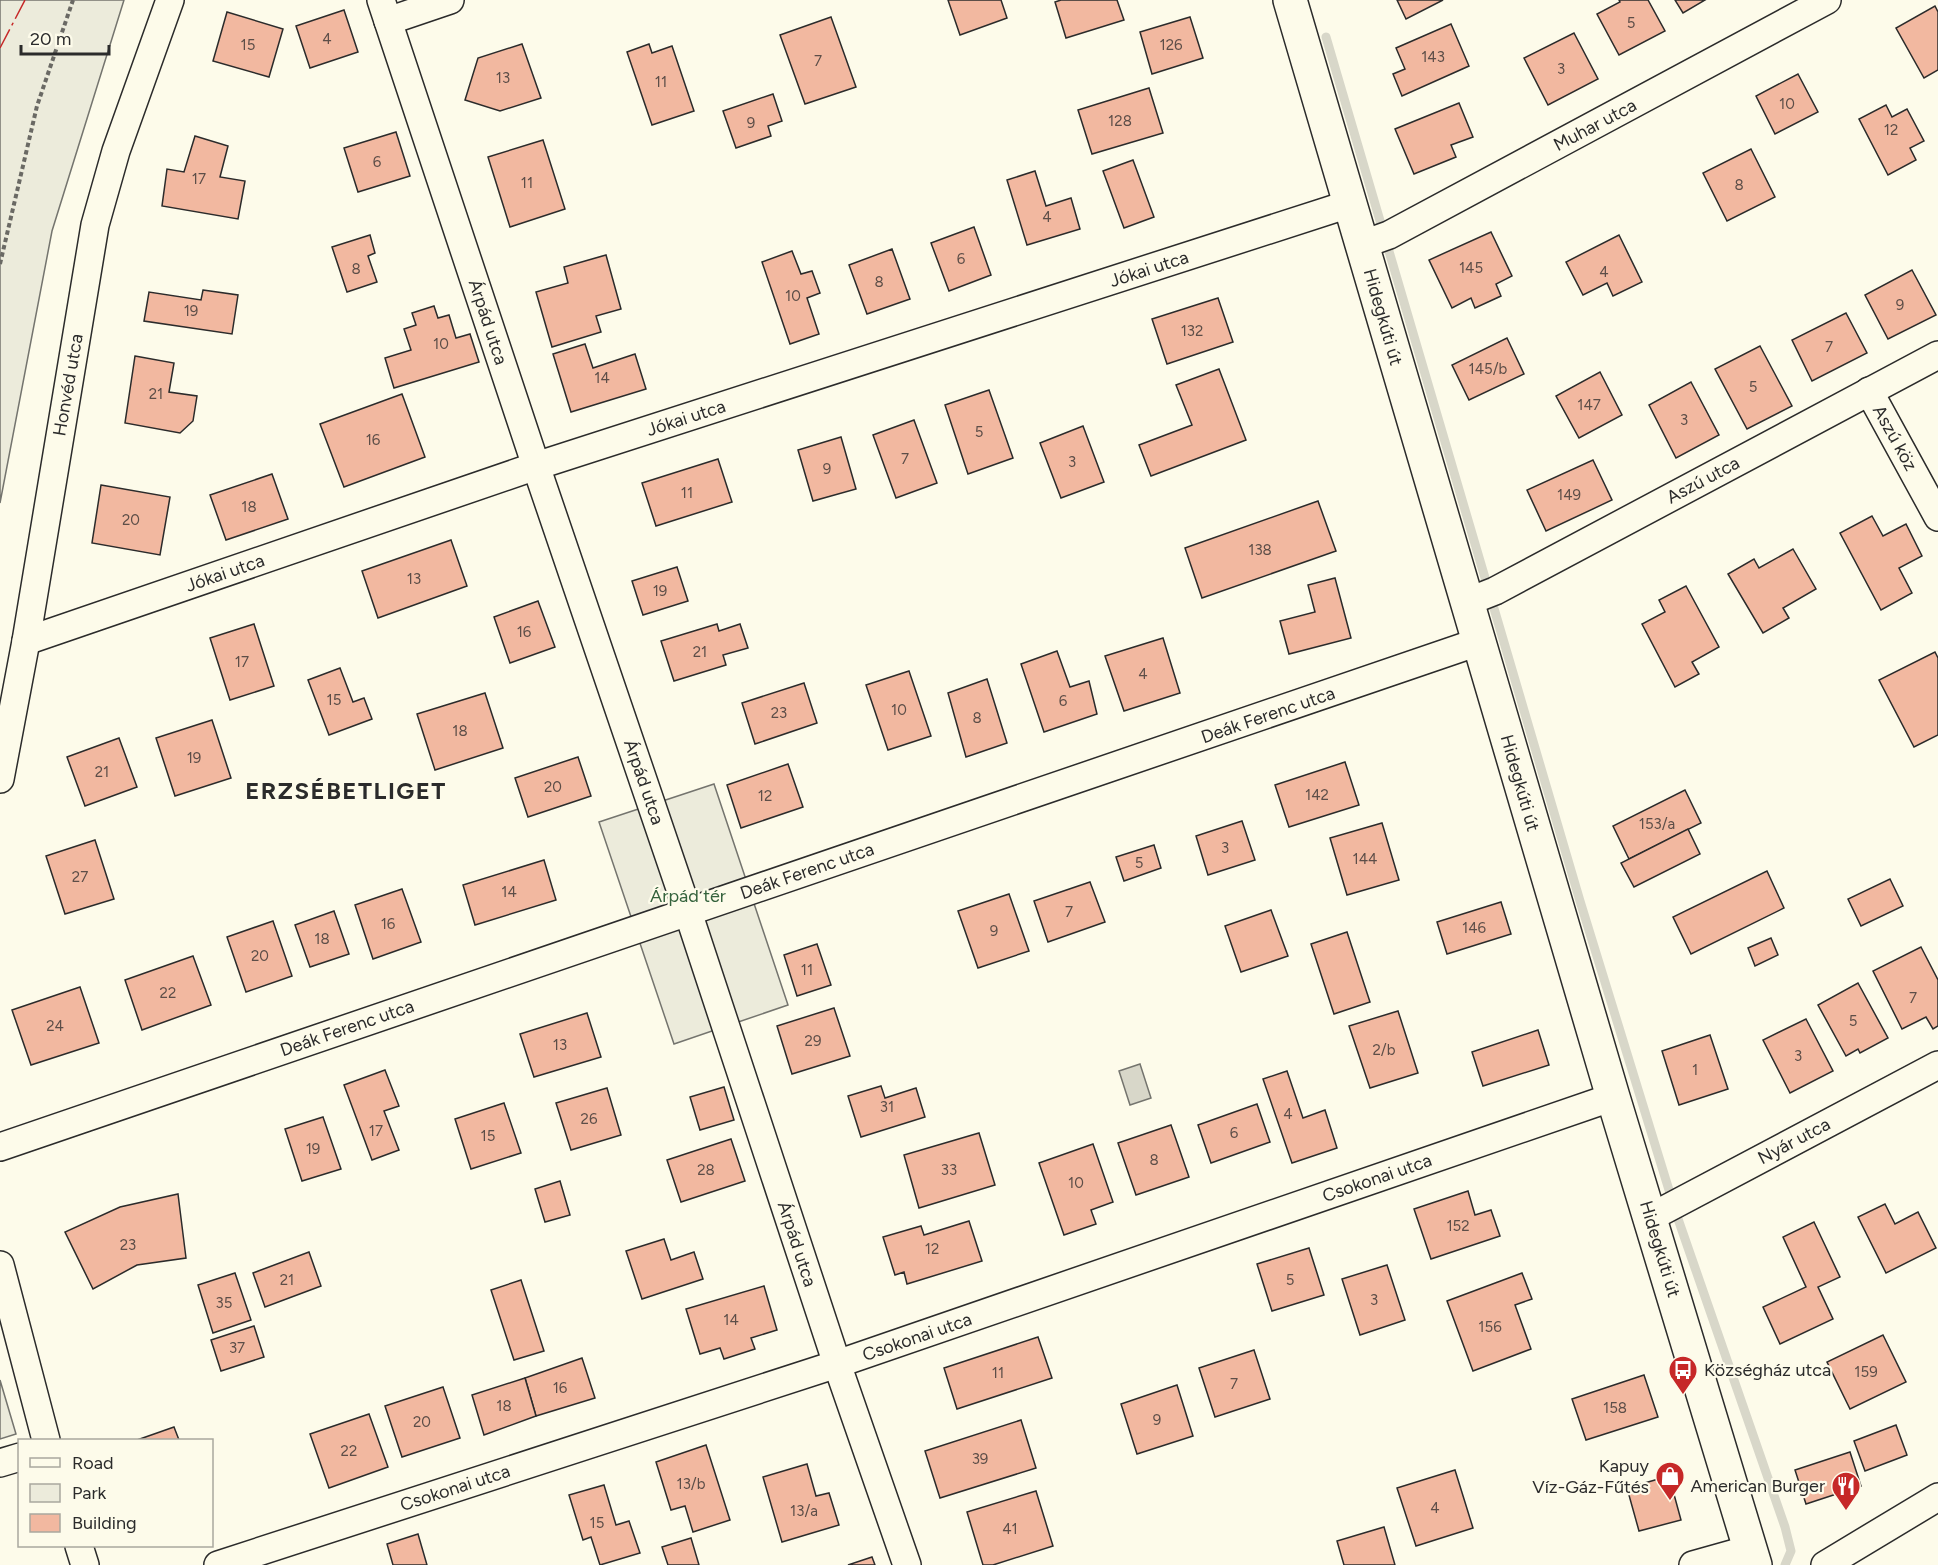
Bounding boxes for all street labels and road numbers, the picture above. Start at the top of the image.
street label: Muhar utca [1550,94,1640,156]
street label: Jókai utca [1107,246,1191,292]
street label: Hidegkúti út [1359,266,1407,368]
street label: Árpád utca [464,276,512,368]
street label: Honvéd utca [48,332,88,438]
street label: Jókai utca [644,395,728,441]
street label: Aszú köz [1868,401,1922,475]
street label: Aszú utca [1663,452,1743,508]
street label: Jókai utca [183,549,267,597]
street label: Deák Ferenc utca [1198,682,1338,748]
street label: Hidegkúti út [1496,732,1544,834]
street label: Árpád utca [619,736,669,828]
street label: Deák Ferenc utca [737,838,877,904]
street label: Deák Ferenc utca [277,995,417,1061]
street label: Nyár utca [1754,1113,1834,1169]
street label: Csokonai utca [1319,1149,1435,1207]
street label: Árpád utca [773,1198,821,1290]
street label: Hidegkúti út [1635,1198,1685,1300]
street label: Csokonai utca [859,1308,975,1366]
street label: Csokonai utca [397,1460,513,1516]

